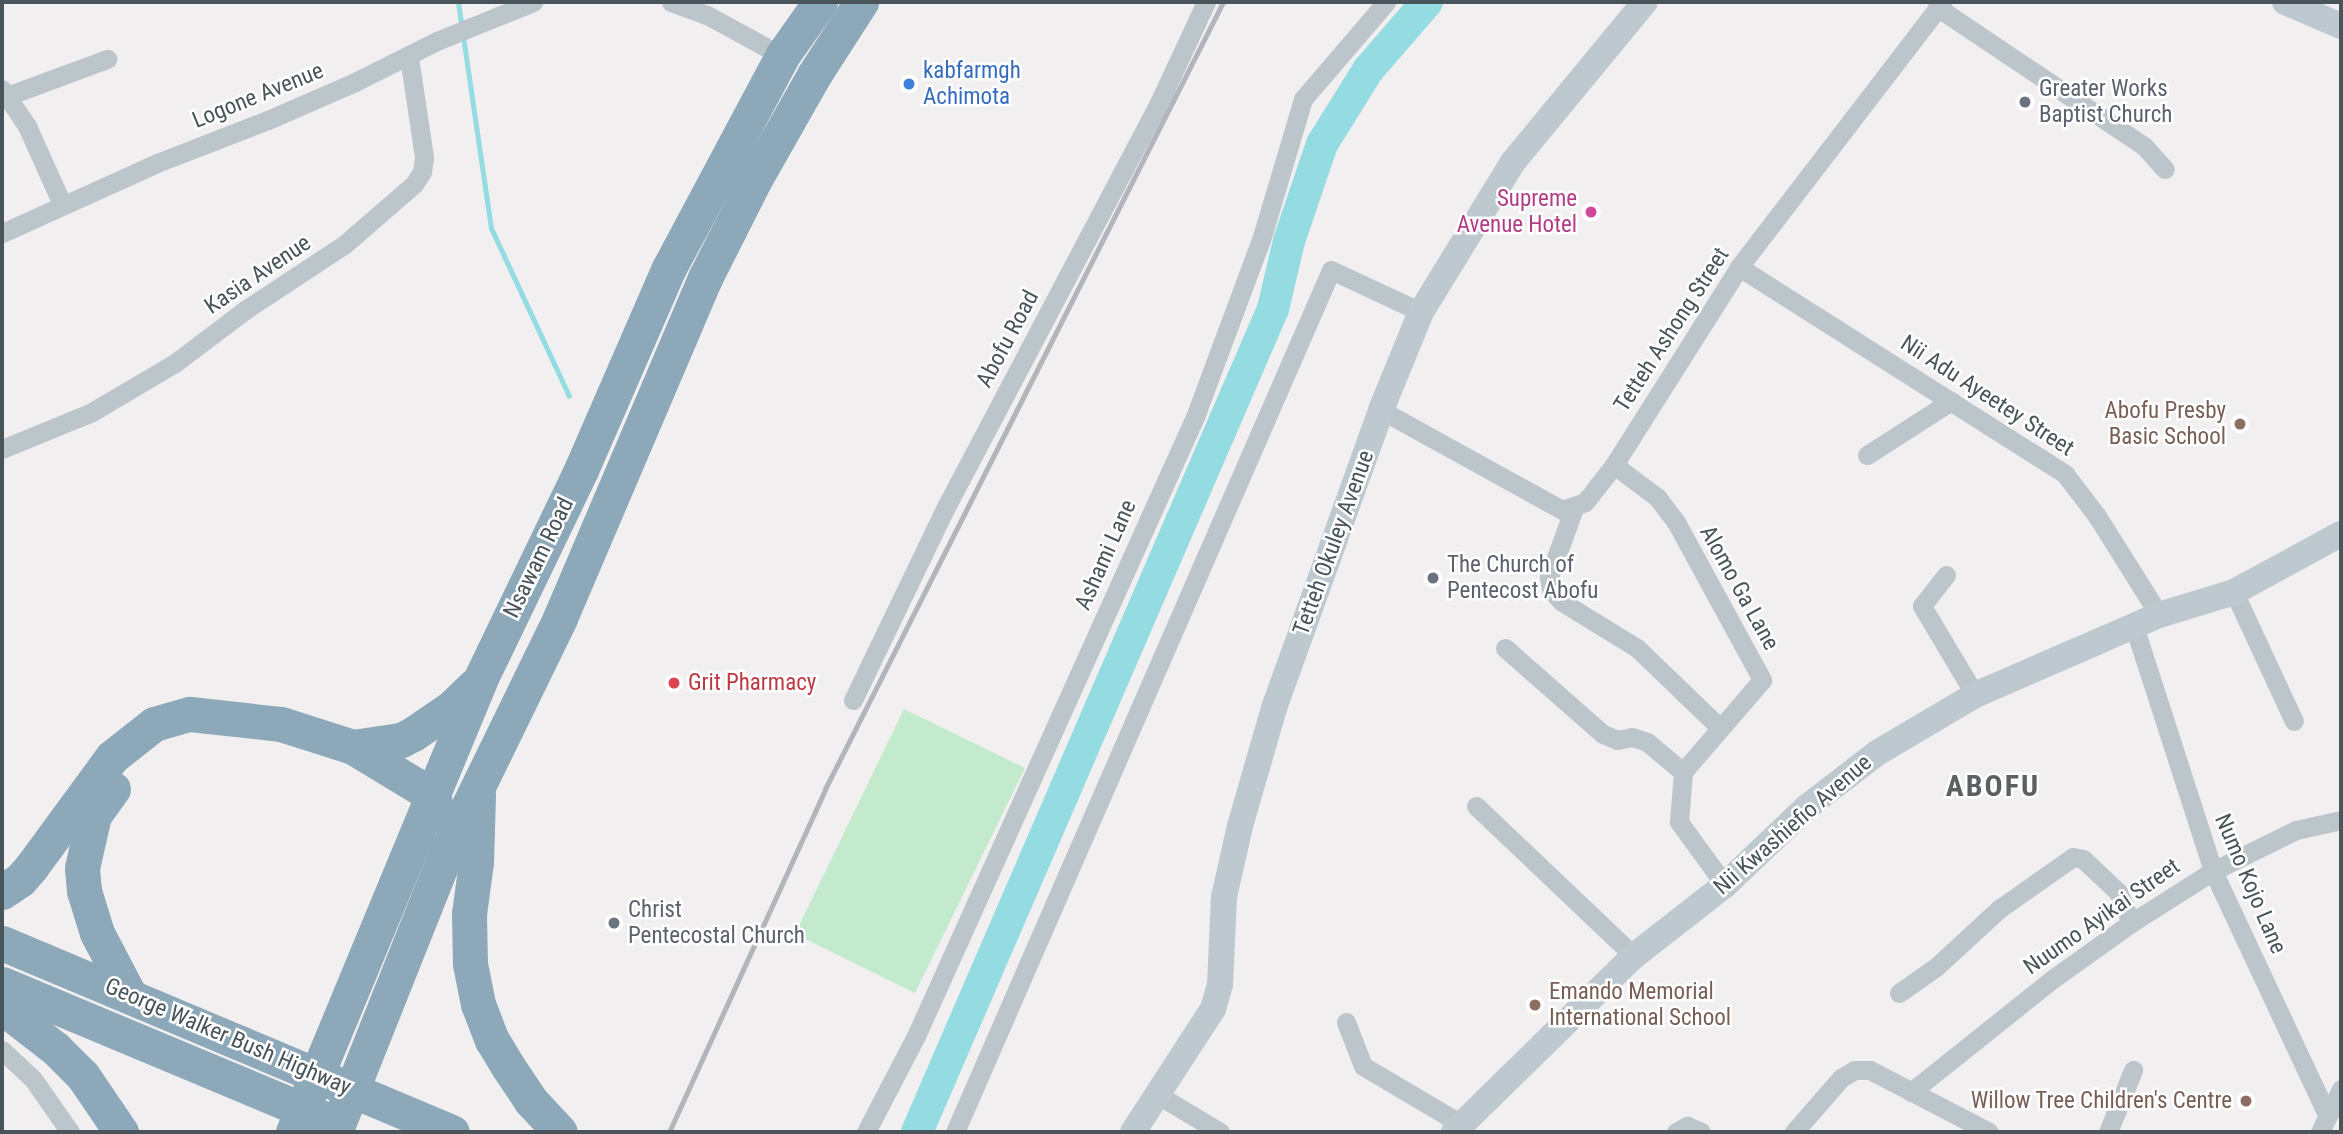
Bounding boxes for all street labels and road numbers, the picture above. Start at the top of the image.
street label: Logone Avenue [188,57,328,135]
street label: Kasia Avenue [200,229,316,321]
street label: Tetteh Ashong Street [1609,243,1735,417]
street label: Abofu Road [971,286,1045,392]
street label: Nii Adu Ayeetey Street [1895,330,2079,462]
street label: Tetteh Okuley Avenue [1288,447,1380,639]
street label: Nsawam Road [498,493,580,623]
street label: Ashami Lane [1069,496,1143,614]
street label: Alomo Ga Lane [1693,521,1785,655]
street label: Nii Kwashiefio Avenue [1709,749,1877,901]
street label: Numo Kojo Lane [2208,810,2292,958]
street label: Nuumo Ayikai Street [2019,853,2185,981]
street label: George Walker Bush Highway [101,973,355,1101]

